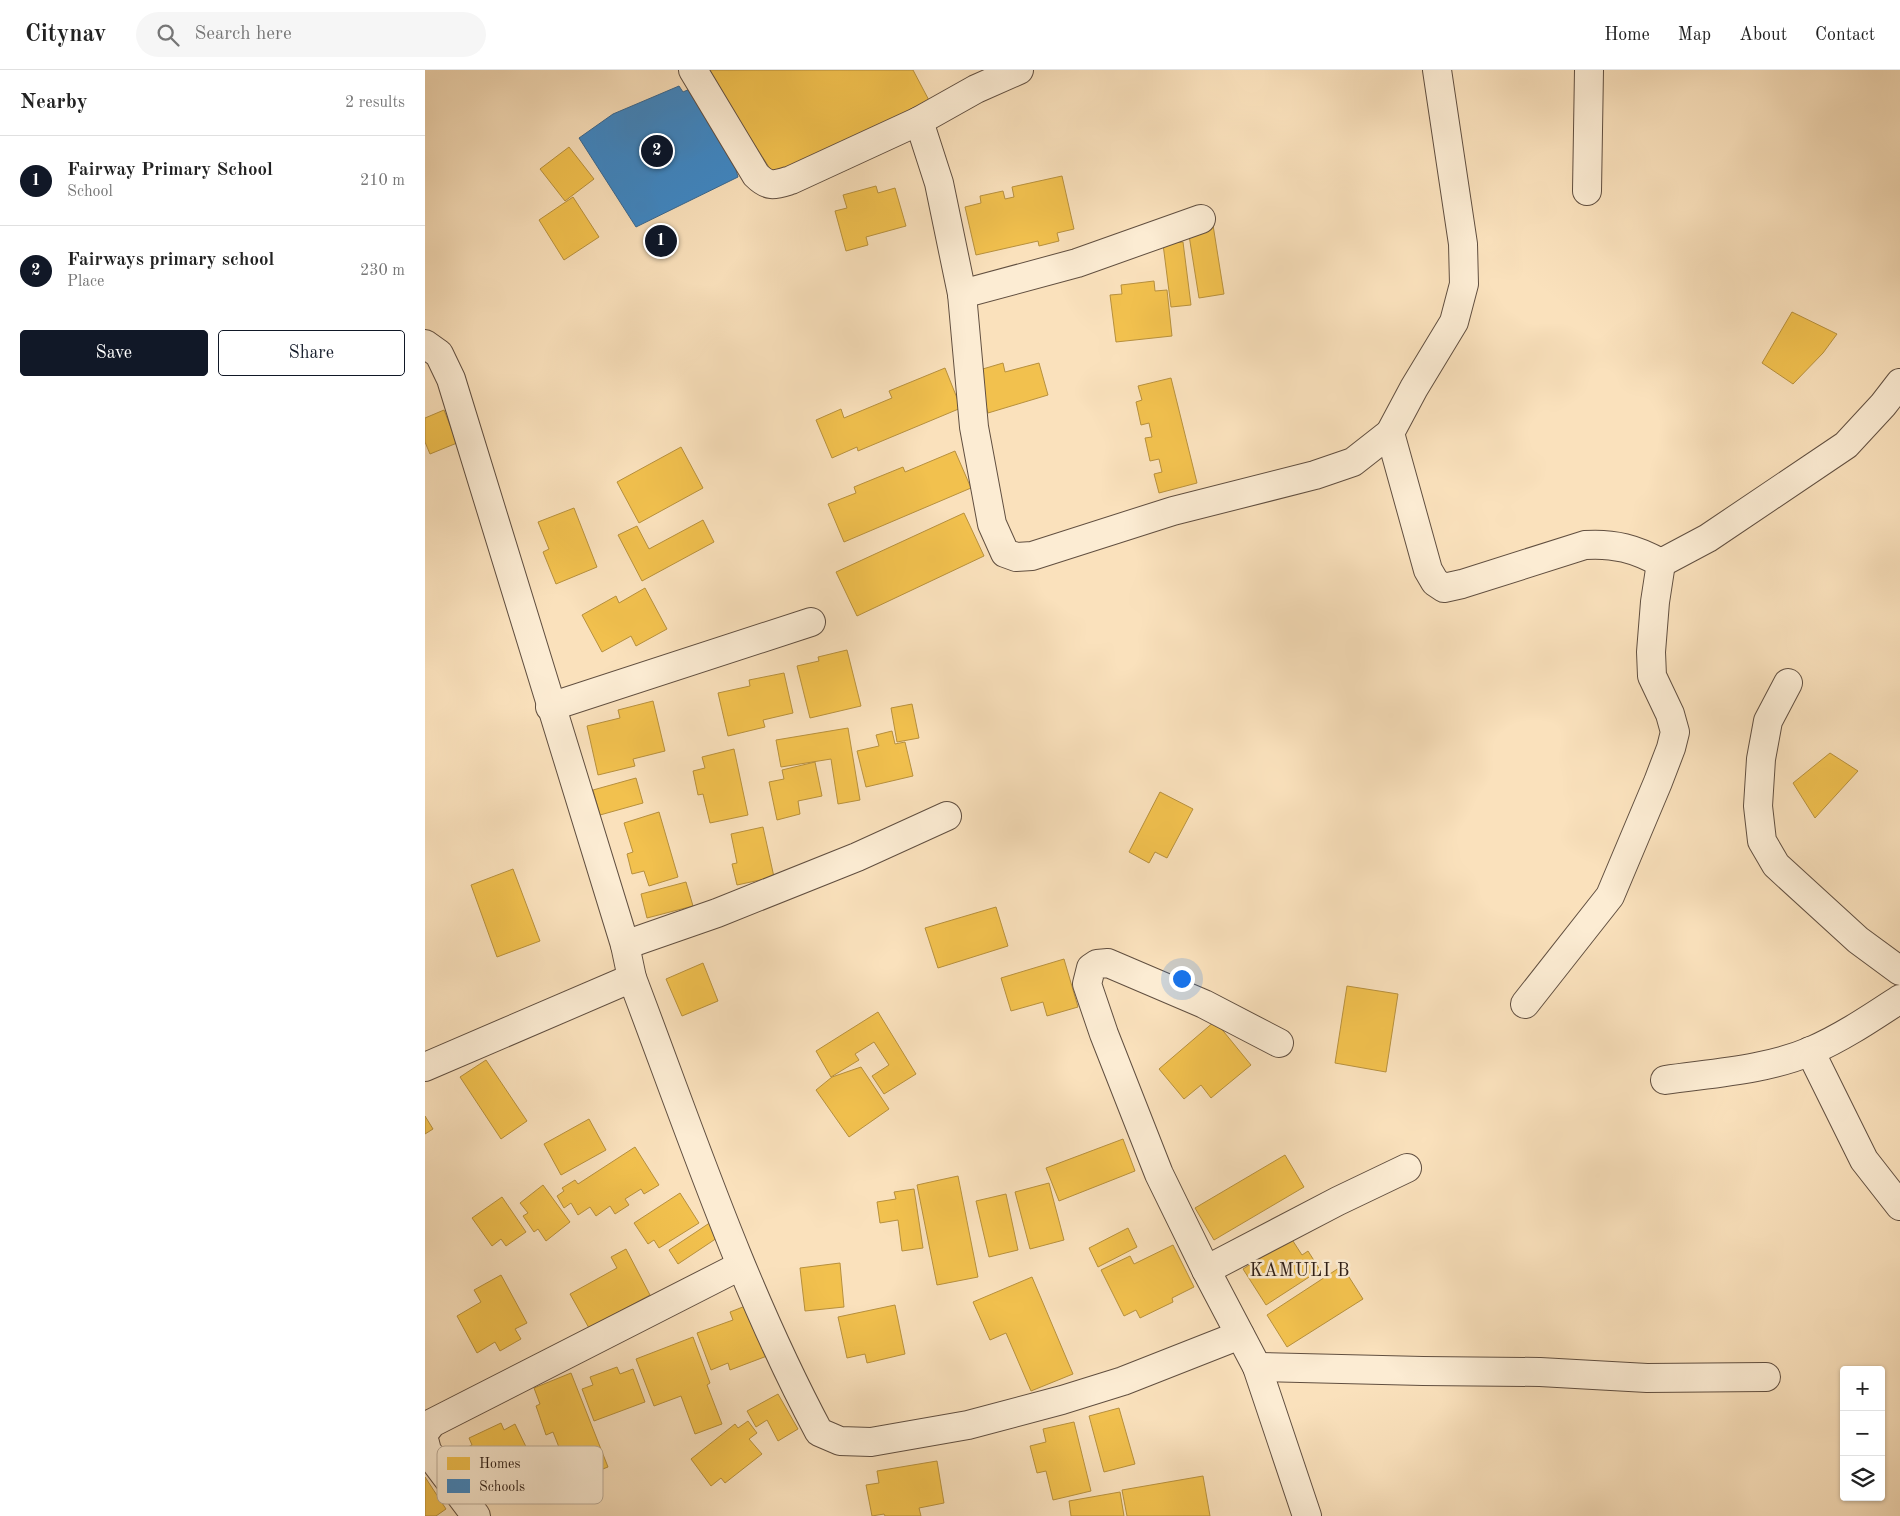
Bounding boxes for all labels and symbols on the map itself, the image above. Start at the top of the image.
pin: 2 [641,132,673,170]
pin: 1 [645,222,677,260]
your location [1169,966,1195,992]
district label: KAMULI B [1249,1262,1351,1280]
legend [437,1446,603,1504]
text: Homes [479,1457,521,1471]
text: Schools [479,1480,525,1494]

